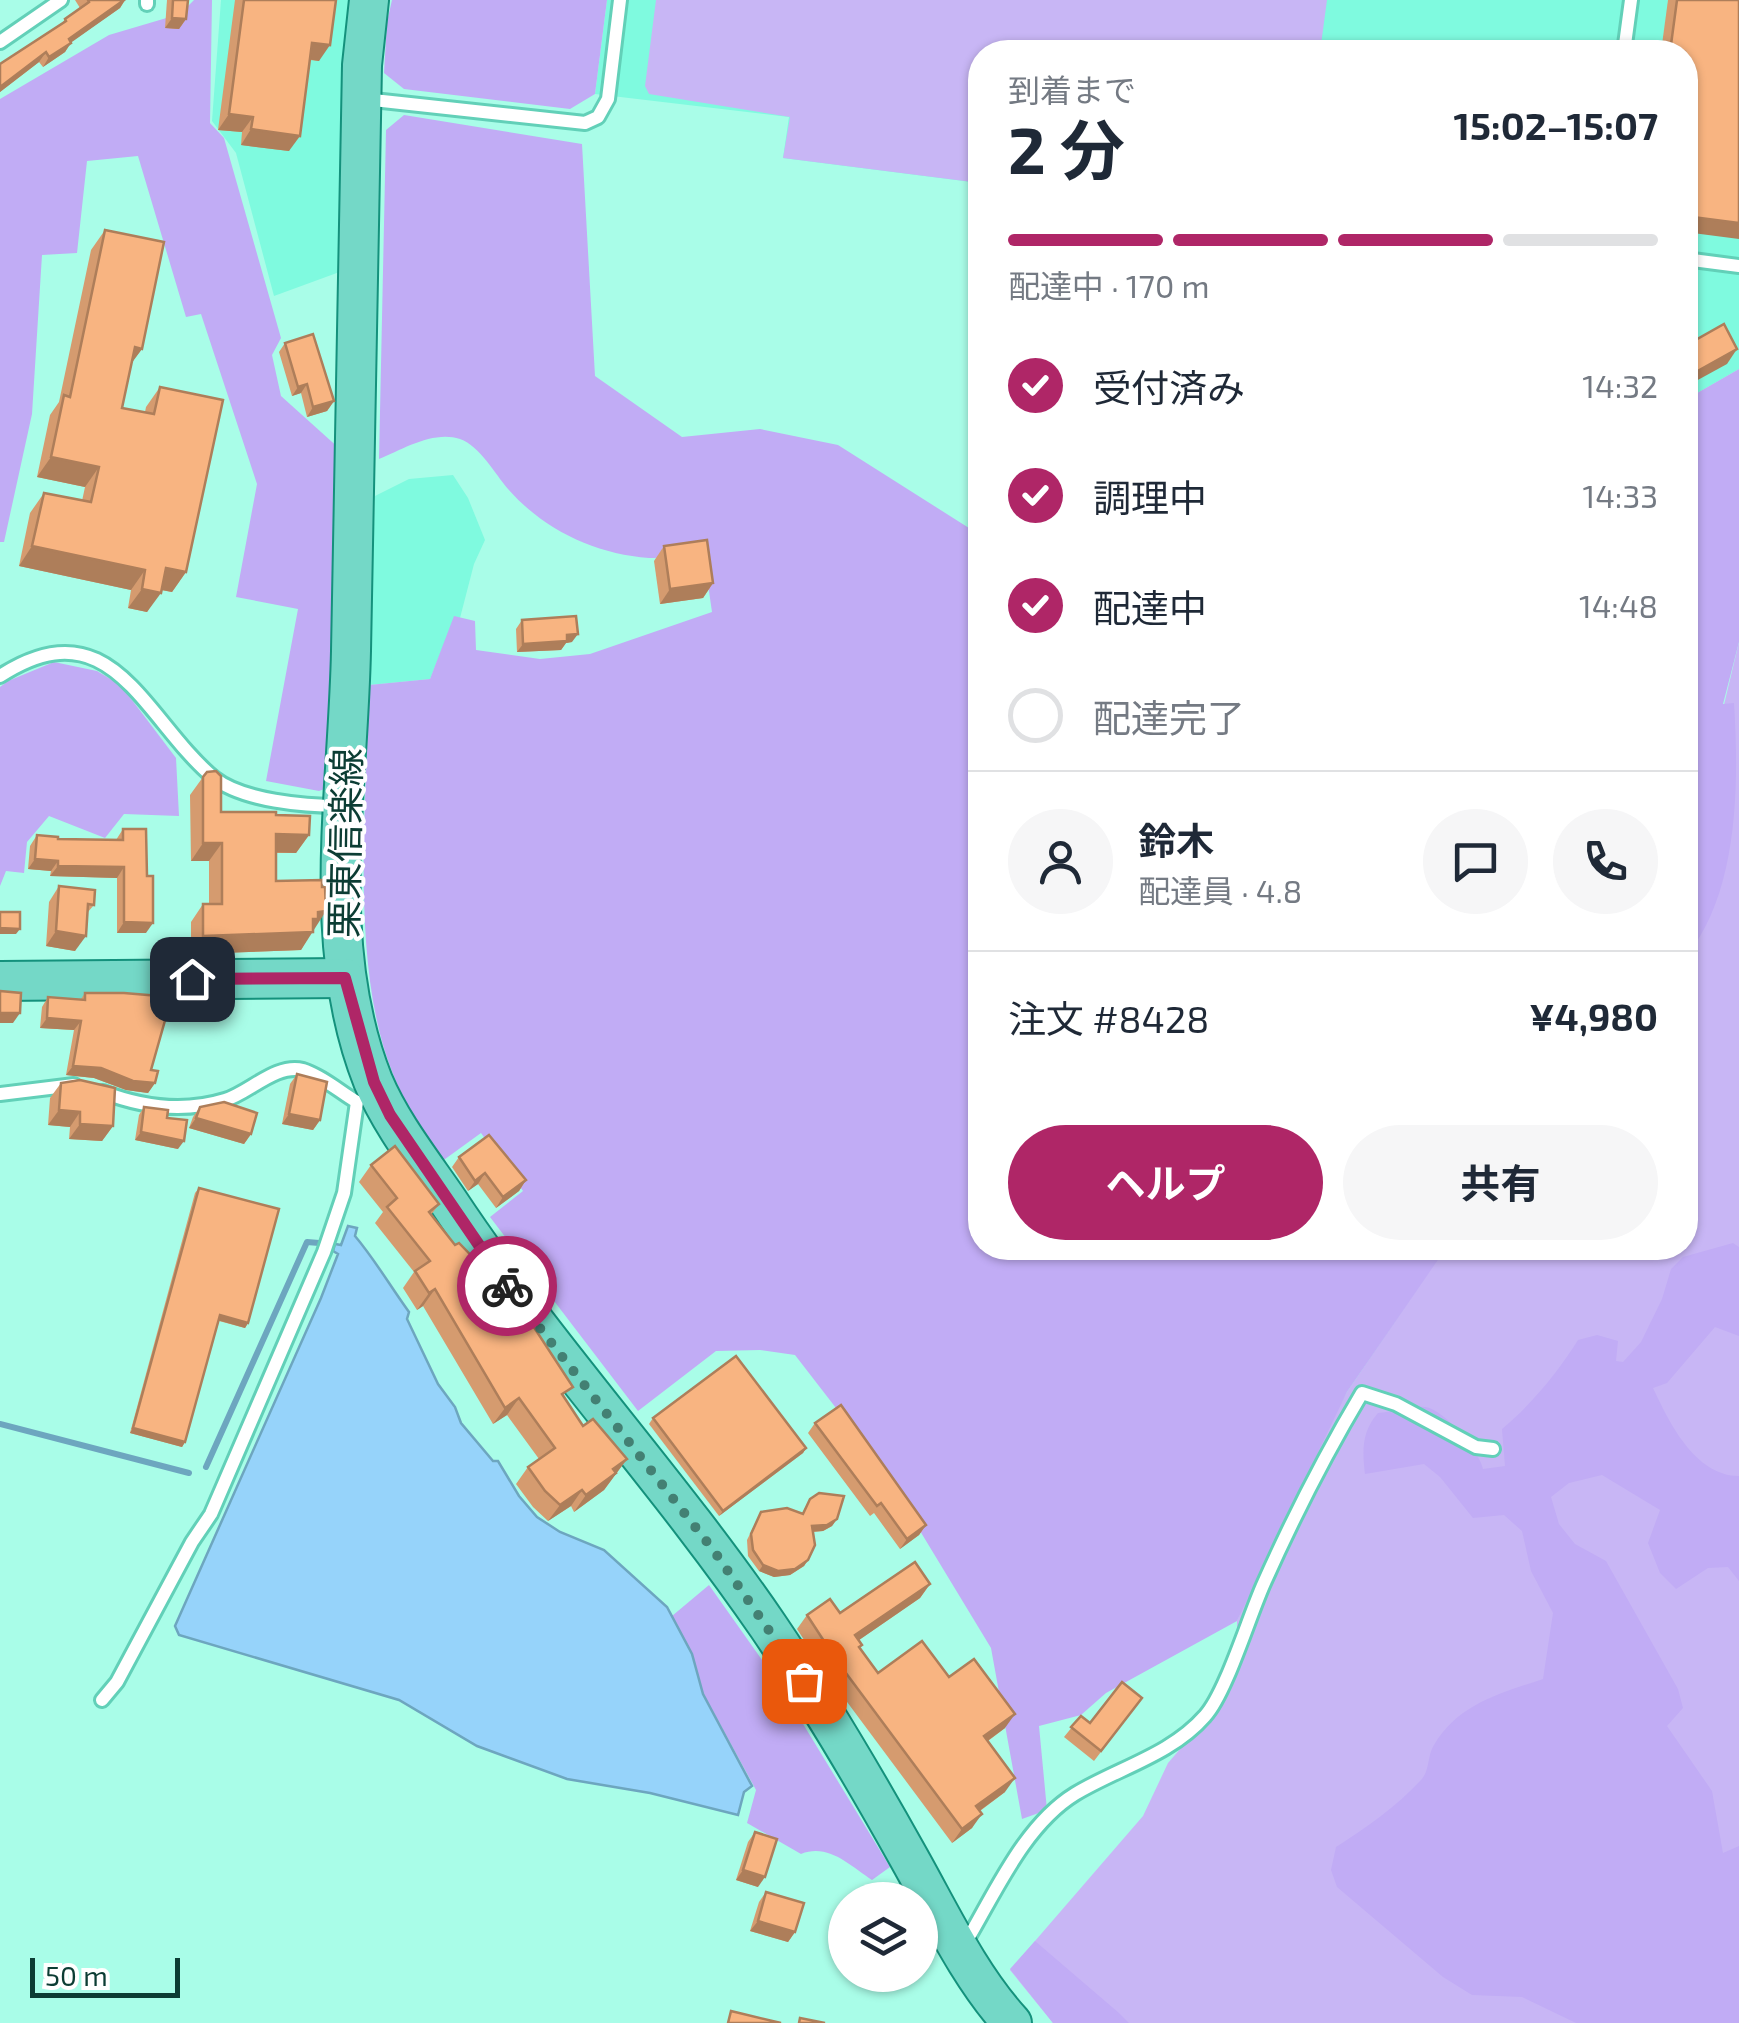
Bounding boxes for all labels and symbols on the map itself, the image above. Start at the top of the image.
street label: 栗東信楽線 [319,748,369,938]
pin [150,937,235,1022]
courier [457,1236,557,1336]
pin [762,1639,847,1724]
scale bar [30,1953,180,1998]

